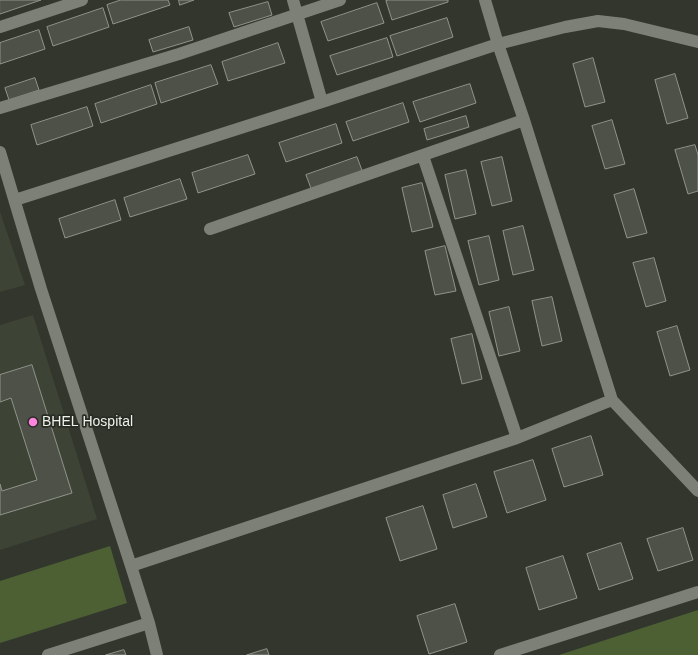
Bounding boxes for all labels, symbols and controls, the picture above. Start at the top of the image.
place label: BHEL Hospital [42,414,133,430]
marker: BHEL Hospital [27,416,39,428]

